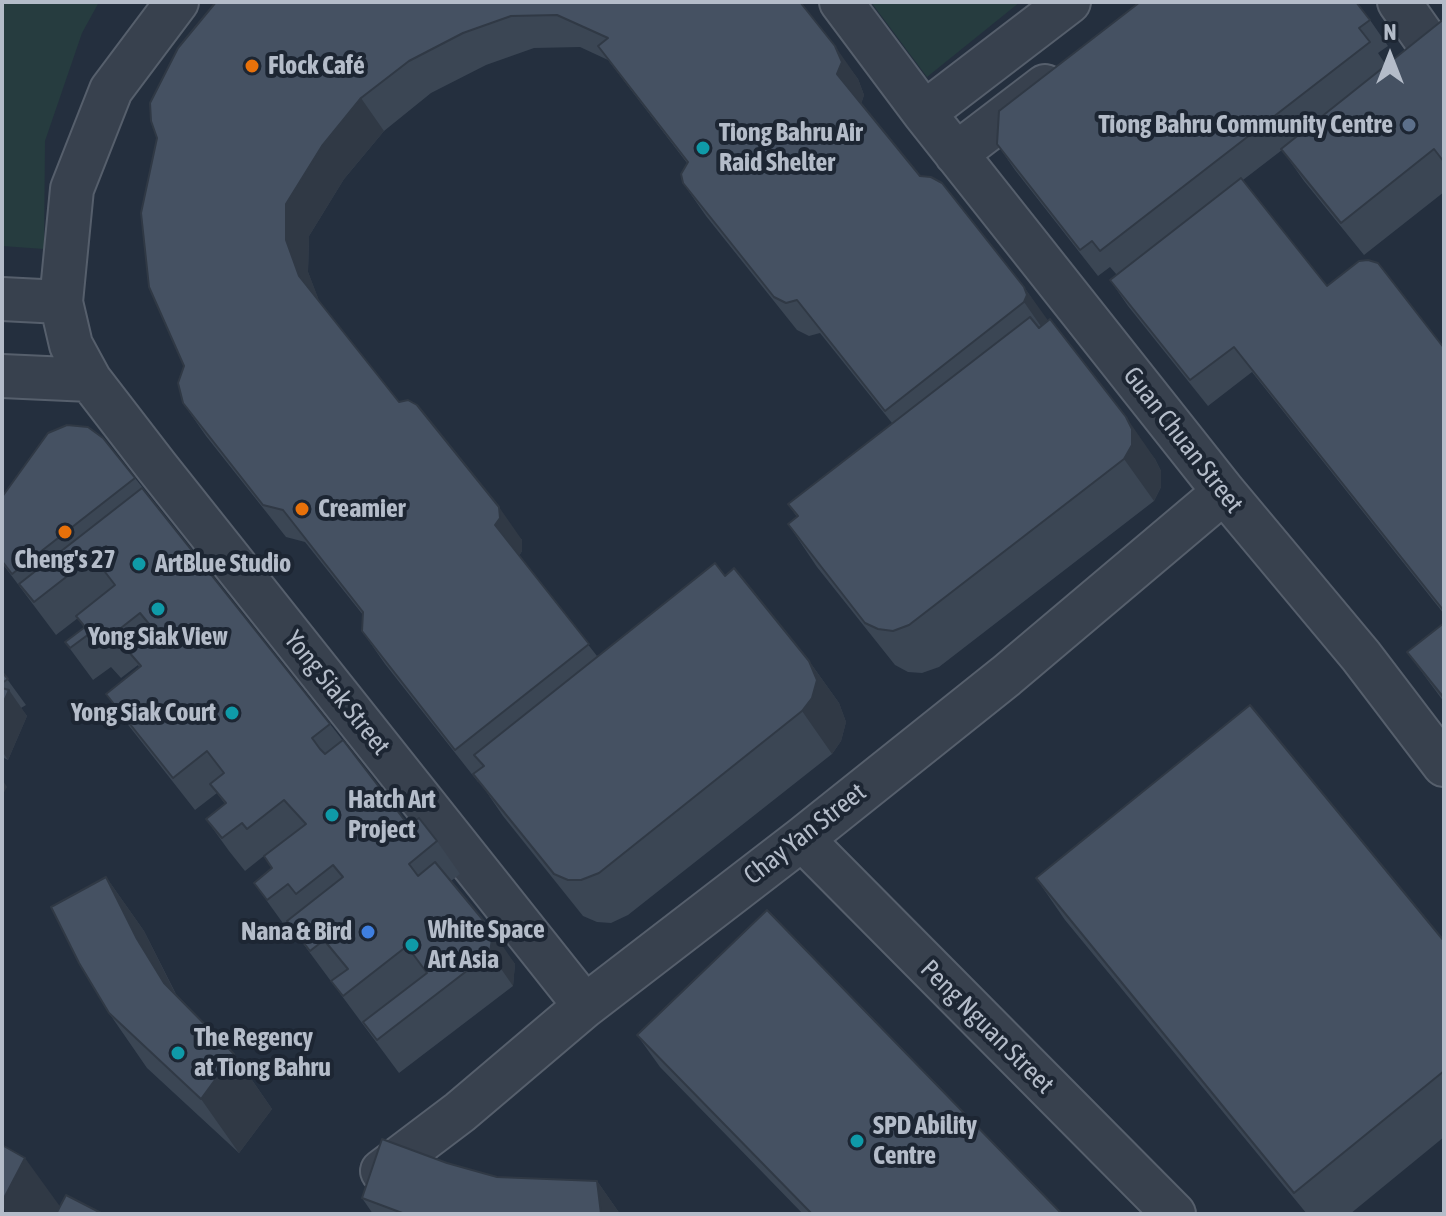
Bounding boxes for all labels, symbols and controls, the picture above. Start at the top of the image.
north arrow [1350,16,1430,96]
text: N [1384,19,1396,45]
place label: Flock Café [268,50,365,82]
marker: Flock Café [243,57,261,75]
place label: Tiong Bahru Community Centre [1098,109,1393,141]
marker: Tiong Bahru Community Centre [1400,116,1418,134]
place label: Tiong Bahru Air Raid Shelter [719,117,863,178]
marker: Tiong Bahru Air Raid Shelter [694,139,712,157]
street label: Guan Chuan Street [1116,361,1250,519]
place label: Creamier [318,493,405,525]
marker: Creamier [293,500,311,518]
marker: Cheng's 27 [56,523,74,541]
place label: Cheng's 27 [14,544,116,576]
place label: ArtBlue Studio [155,548,291,580]
marker: ArtBlue Studio [130,555,148,573]
marker: Yong Siak View [149,600,167,618]
place label: Yong Siak View [88,621,228,653]
street label: Yong Siak Street [277,625,397,761]
place label: Yong Siak Court [71,697,216,729]
marker: Yong Siak Court [223,704,241,722]
street label: Chay Yan Street [738,777,872,891]
place label: Hatch Art Project [348,784,436,846]
marker: Hatch Art Project [323,806,341,824]
place label: White Space Art Asia [428,914,545,976]
place label: Nana & Bird [241,916,352,948]
marker: Nana & Bird [359,923,377,941]
marker: White Space Art Asia [403,936,421,954]
street label: Peng Nguan Street [914,954,1060,1100]
place label: The Regency at Tiong Bahru [194,1022,331,1084]
marker: The Regency at Tiong Bahru [169,1044,187,1062]
place label: SPD Ability Centre [873,1110,977,1172]
marker: SPD Ability Centre [848,1132,866,1150]

